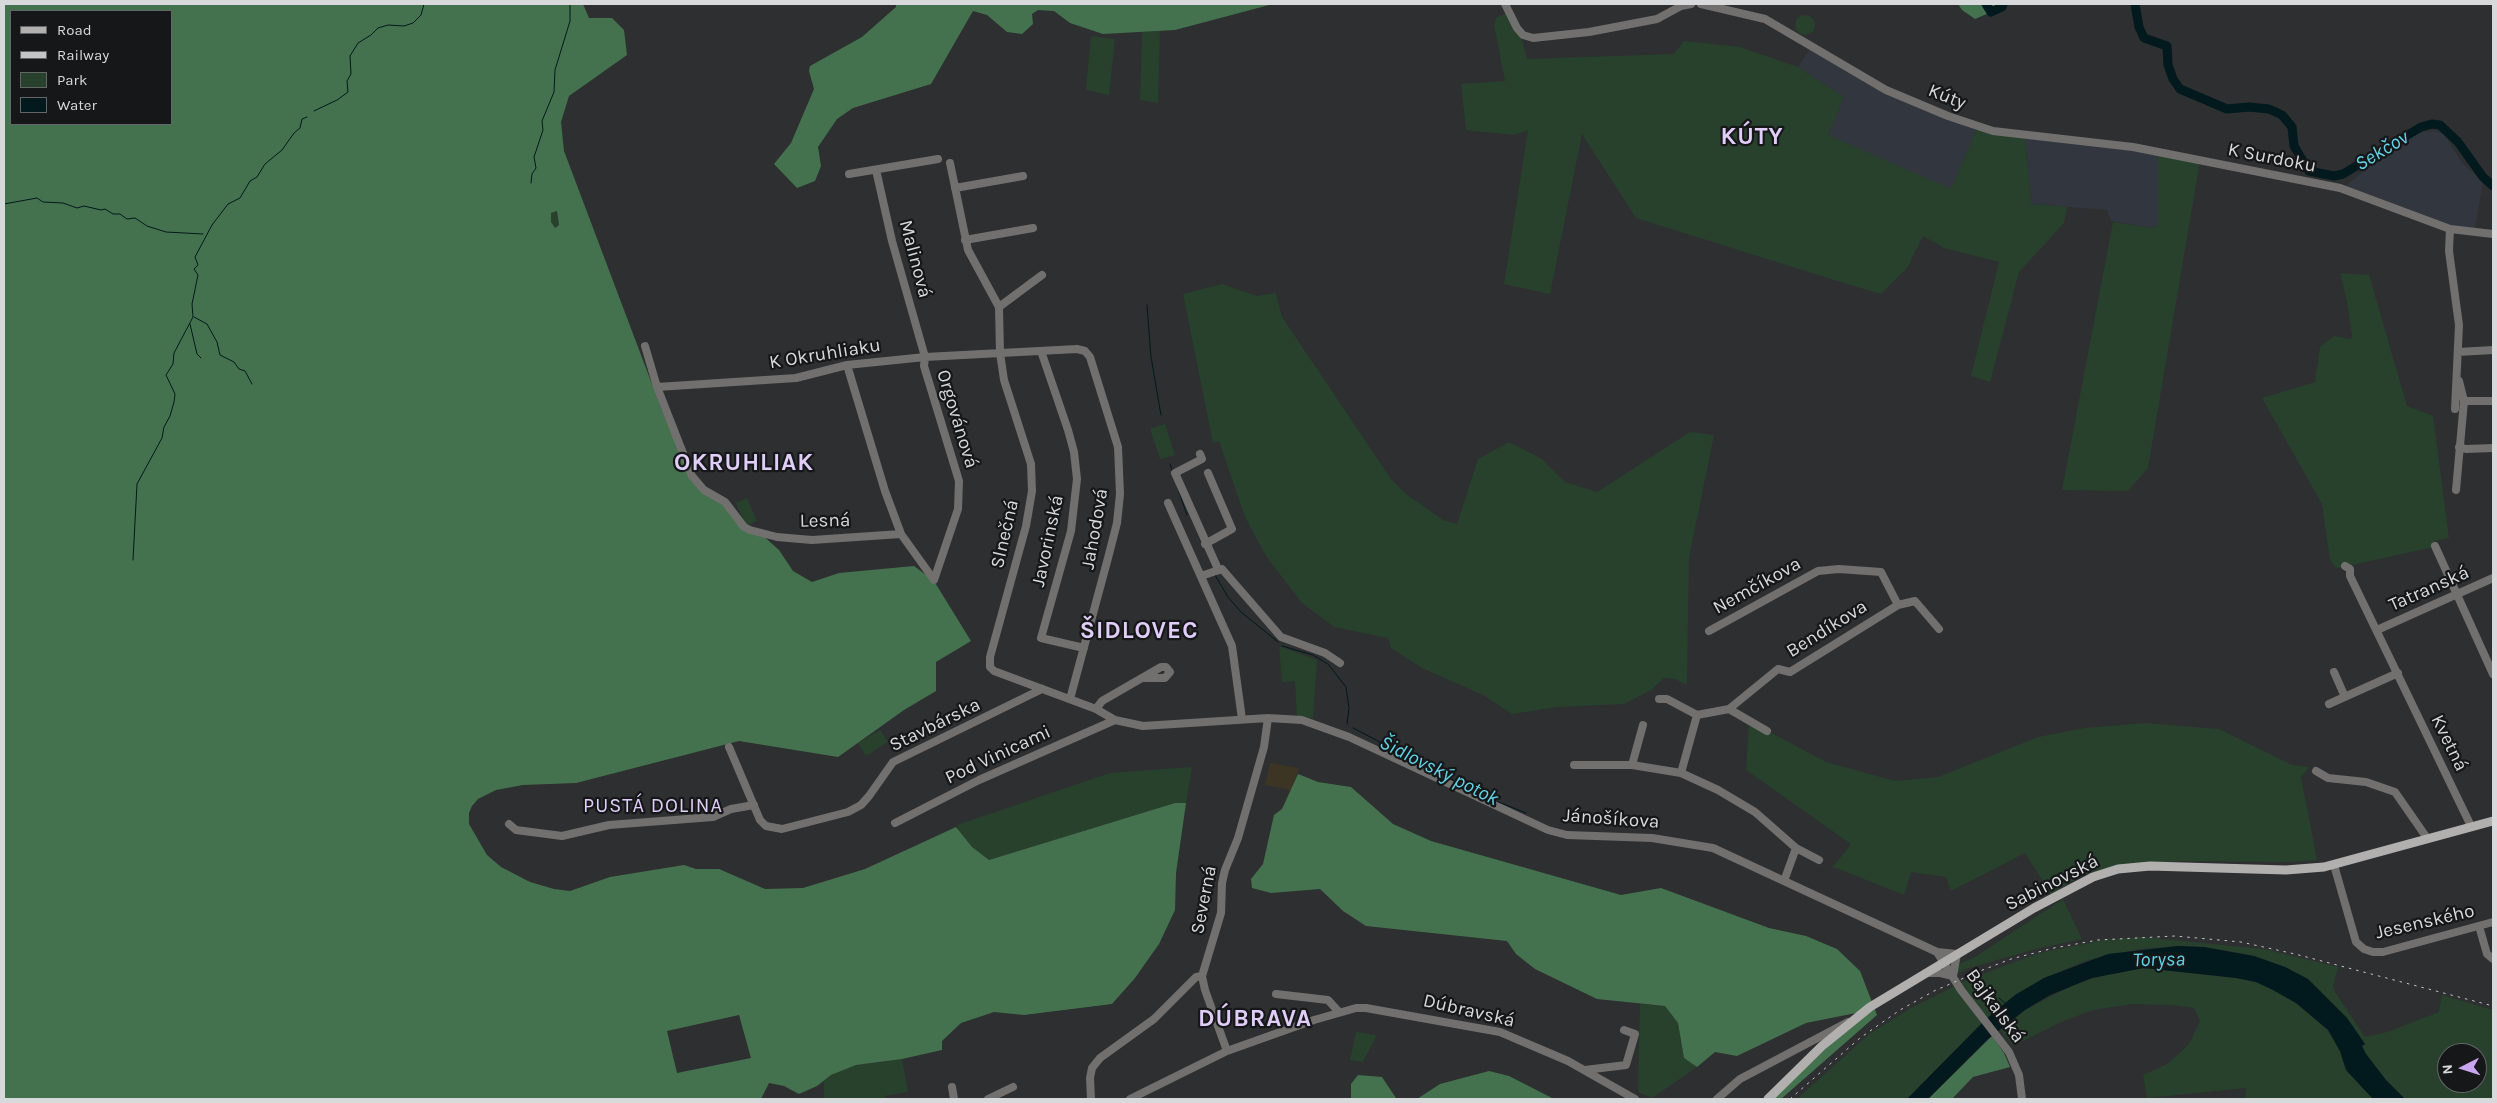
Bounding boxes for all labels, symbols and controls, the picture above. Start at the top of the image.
legend [10,10,172,125]
text: Road [57,21,92,39]
text: Railway [57,46,109,64]
text: Park [57,71,87,89]
street label: Kúty [1925,79,1969,115]
text: Water [57,96,97,114]
district label: KÚTY [1720,123,1784,151]
water label: Sekčov [2351,126,2413,176]
street label: K Surdoku [2226,138,2318,178]
street label: Malinová [894,218,936,300]
street label: K Okruhliaku [768,334,882,374]
street label: Orgovánová [931,367,983,471]
district label: OKRUHLIAK [673,449,815,477]
street label: Jahodová [1077,487,1113,571]
street label: Javorinská [1027,493,1069,589]
street label: Slnečná [986,497,1024,571]
street label: Lesná [800,509,850,533]
street label: Nemčíkova [1709,552,1805,620]
street label: Tatranská [2385,561,2473,617]
street label: Bendíkova [1782,595,1872,663]
district label: ŠIDLOVEC [1079,617,1199,645]
street label: Stavbárska [886,693,984,757]
street label: Kvetná [2426,711,2472,775]
street label: Pod Vinicami [942,721,1054,789]
water label: Šidlovský potok [1375,731,1503,811]
district label: PUSTÁ DOLINA [582,794,724,818]
street label: Jánošíkova [1562,804,1660,834]
street label: Sabinovská [2002,850,2102,916]
street label: Severná [1186,864,1222,936]
street label: Jesenského [2373,900,2477,944]
water label: Torysa [2133,948,2185,972]
street label: Bajkalská [1961,965,2029,1047]
street label: Dúbravská [1421,989,1517,1033]
district label: DÚBRAVA [1197,1005,1313,1033]
north arrow [2437,1043,2487,1093]
text: N [2439,1064,2456,1075]

